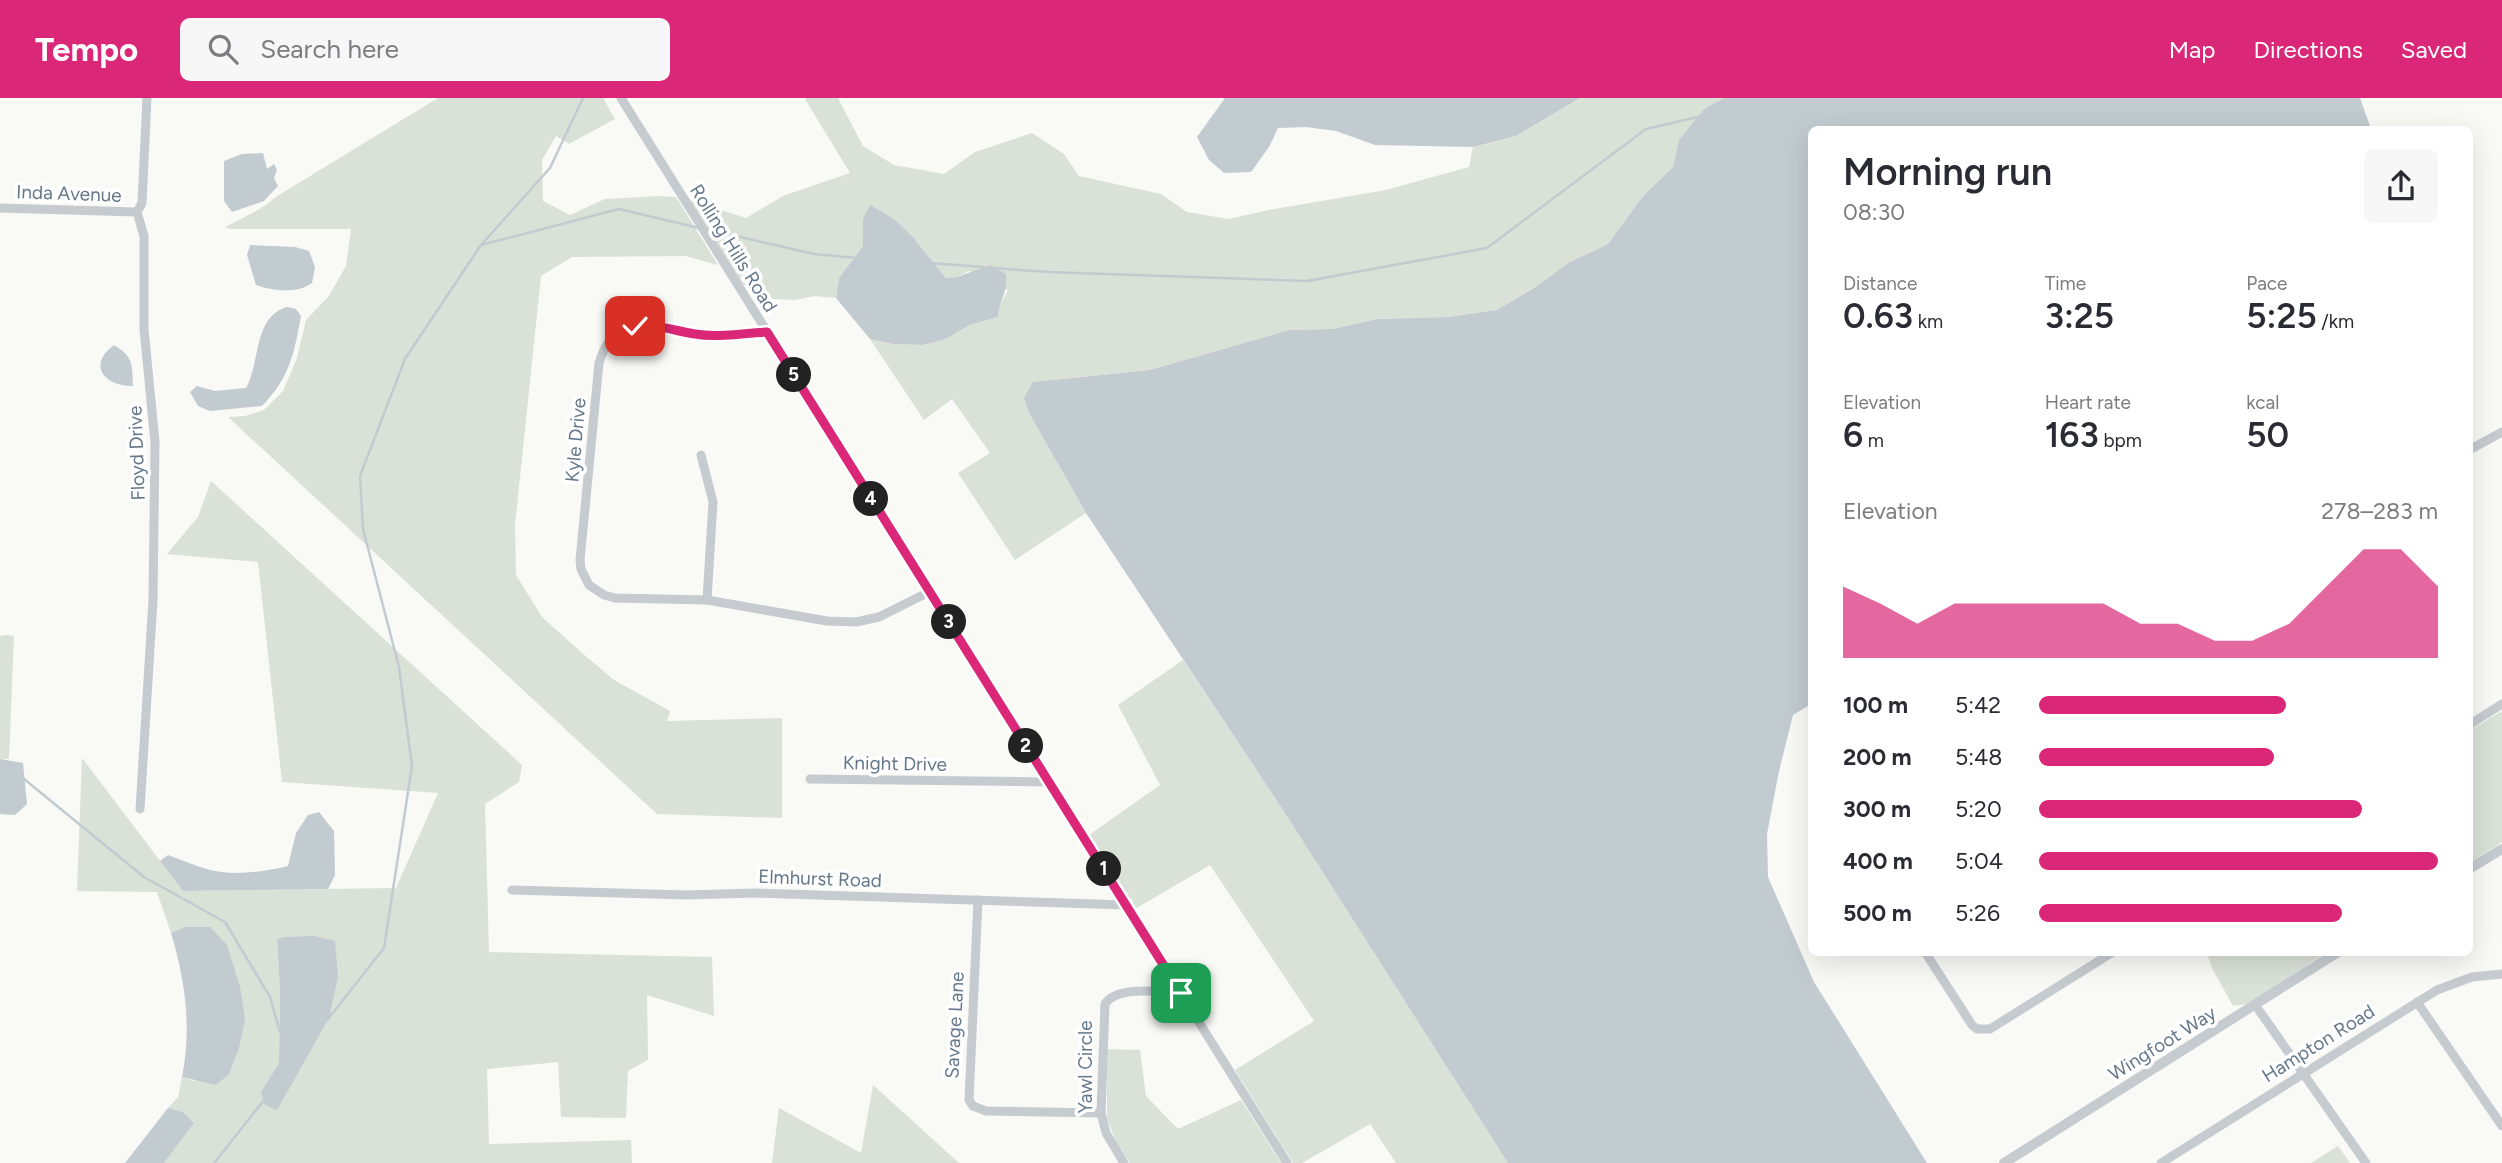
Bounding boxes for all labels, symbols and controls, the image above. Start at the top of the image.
search box [180,18,670,81]
text: Tempo [35,30,138,69]
icon: search [204,30,242,68]
text: Search here [260,33,399,65]
text: Map [2169,35,2215,64]
text: Directions [2253,35,2363,64]
text: Saved [2401,35,2467,64]
text: Morning run [1843,149,2052,195]
button: share [2364,149,2438,223]
street label: Inda Avenue [16,180,122,207]
street label: Rolling Hills Road [685,180,782,316]
text: 08:30 [1843,198,1905,226]
text: Distance [1843,272,1917,295]
text: Time [2045,272,2086,295]
text: Pace [2246,272,2287,295]
text: 0.63 [1843,295,1913,337]
text: 3:25 [2045,295,2114,337]
text: 5:25 [2246,295,2317,337]
pin [605,296,665,356]
icon: check [616,307,654,345]
text: km [1913,310,1943,333]
text: /km [2317,310,2354,333]
pin: 5 [776,358,812,392]
text: 5 [788,363,799,386]
text: Elevation [1843,391,1921,414]
text: Heart rate [2045,391,2131,414]
text: kcal [2246,391,2280,414]
street label: Kyle Drive [560,397,591,483]
street label: Floyd Drive [123,405,150,501]
text: 6 [1843,414,1863,456]
text: 163 [2045,414,2099,456]
text: 50 [2246,414,2289,456]
text: m [1863,429,1884,452]
text: bpm [2099,429,2142,452]
pin: 4 [854,482,888,516]
text: 4 [864,487,877,510]
text: Elevation [1843,497,1938,525]
text: 278–283 m [2321,497,2438,525]
pin: 3 [932,604,967,640]
text: 3 [943,610,954,633]
text: 100 m [1843,691,1908,719]
text: 5:42 [1955,691,2001,719]
pin: 2 [1009,728,1044,764]
text: 2 [1020,734,1031,757]
text: 200 m [1843,743,1912,771]
text: 5:48 [1955,743,2002,771]
street label: Knight Drive [843,751,947,776]
text: 300 m [1843,795,1911,823]
text: 5:20 [1955,795,2002,823]
text: 400 m [1843,847,1913,875]
text: 5:04 [1955,847,2003,875]
pin: 1 [1086,852,1122,886]
text: 1 [1099,857,1108,880]
street label: Elmhurst Road [758,865,882,892]
text: 500 m [1843,899,1912,927]
text: 5:26 [1955,899,2000,927]
pin [1151,963,1211,1023]
street label: Savage Lane [940,971,969,1079]
icon: arrive [1162,974,1200,1012]
street label: Hampton Road [2258,1000,2379,1087]
street label: Wingfoot Way [2104,1001,2220,1086]
street label: Yawl Circle [1074,1020,1097,1114]

